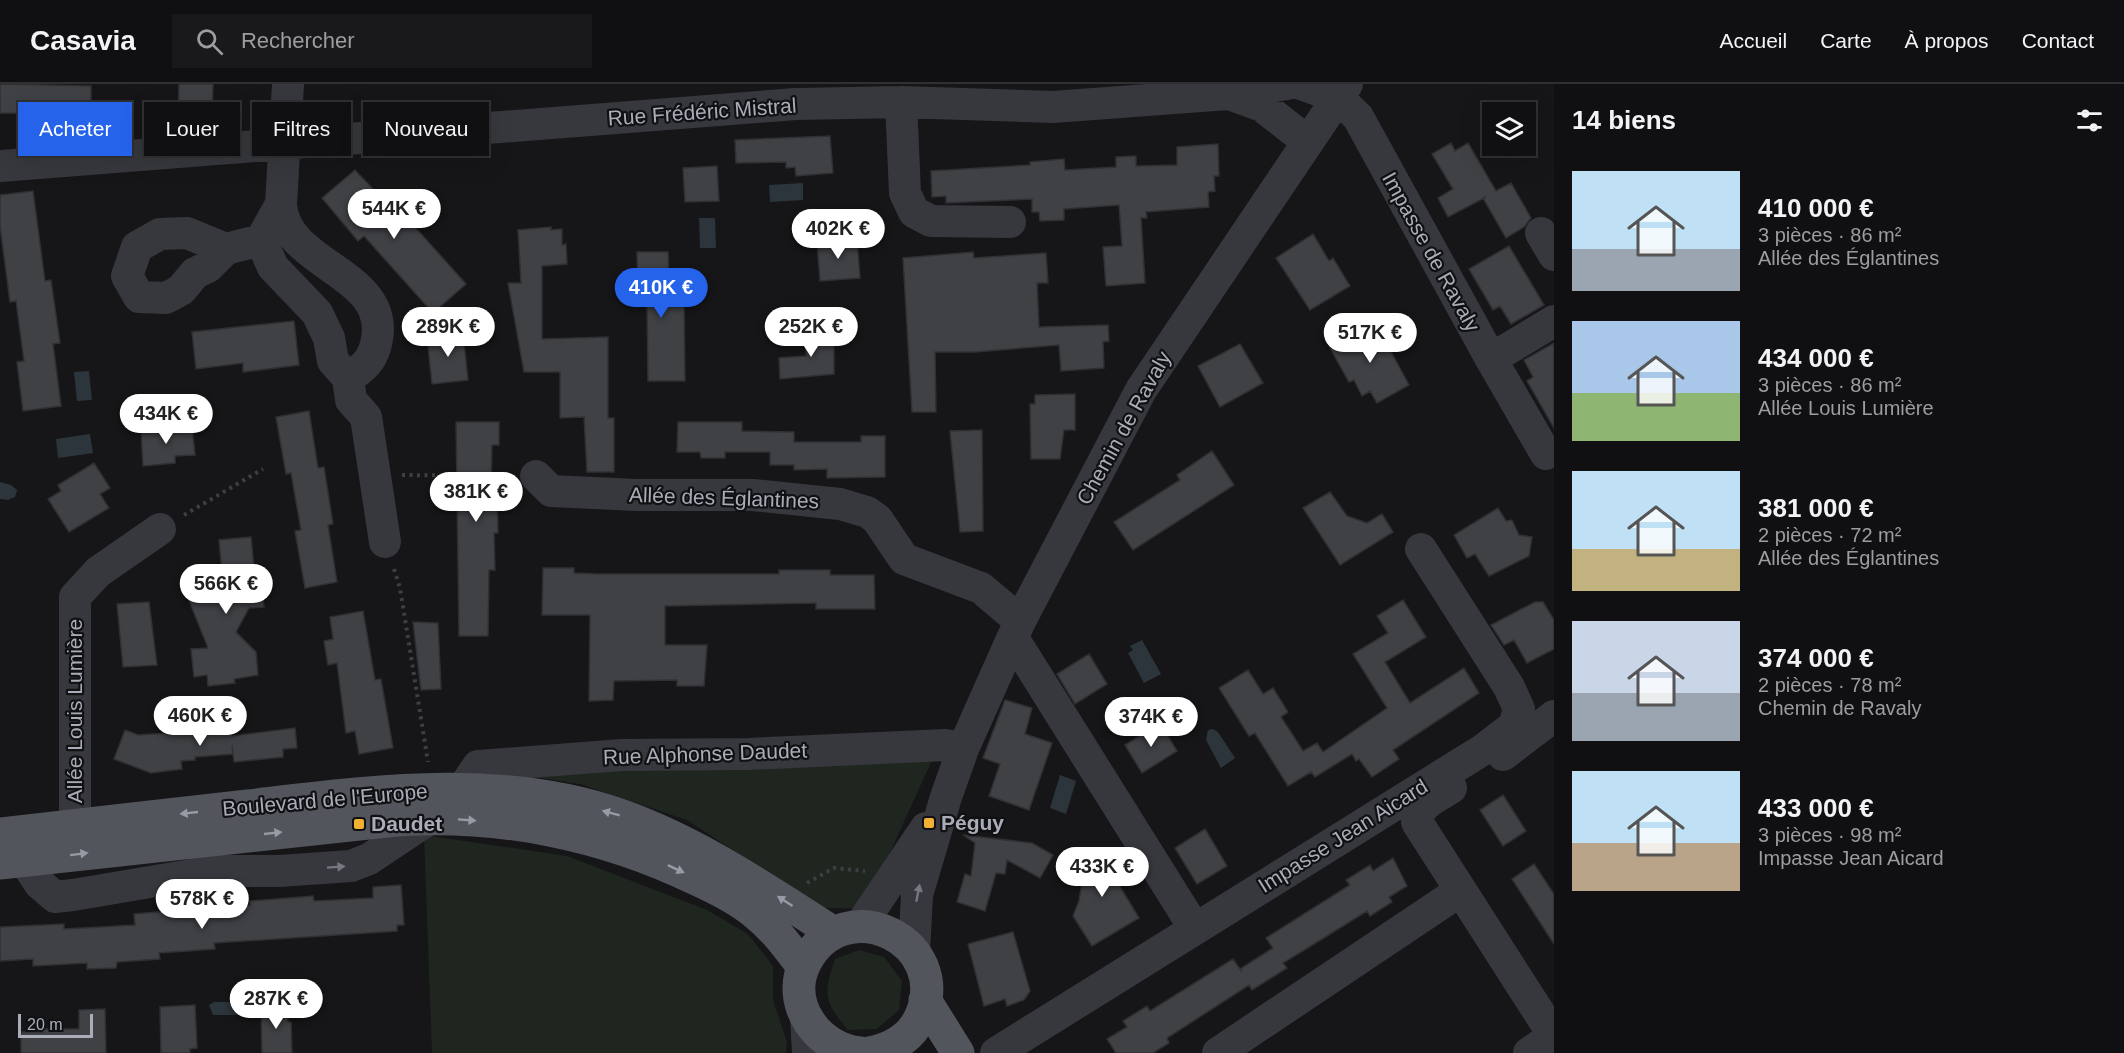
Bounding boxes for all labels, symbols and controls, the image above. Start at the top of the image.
search box [172,14,592,68]
text: Casavia [30,25,136,56]
icon: search [193,25,226,58]
text: Rechercher [241,28,355,53]
text: Accueil [1720,29,1787,52]
text: Carte [1820,29,1872,52]
text: À propos [1905,29,1989,52]
text: Contact [2022,29,2094,52]
street label: Rue Frédéric Mistral [607,93,797,130]
chip: Acheter [18,102,132,156]
chip: Louer [144,102,240,156]
chip: Filtres [252,102,351,156]
chip: Nouveau [363,102,489,156]
map controls [1482,102,1536,156]
button: layers [1482,102,1536,156]
icon: filters [2073,104,2106,137]
text: 14 biens [1572,105,1676,135]
street label: Impasse de Ravaly [1378,168,1485,336]
pin: 544K € [345,189,443,240]
text: 410 000 € [1758,193,1874,223]
icon: home [1620,195,1692,267]
text: 544K € [362,197,426,219]
pin: 402K € [789,209,887,260]
text: 402K € [806,217,870,239]
text: 3 pièces · 86 m² [1758,224,1901,246]
text: Allée des Églantines [1758,247,1939,269]
pin: 410K € [612,268,710,319]
text: 410K € [629,276,693,298]
pin: 289K € [399,307,497,358]
pin: 252K € [762,307,860,358]
pin: 517K € [1321,313,1419,364]
text: 289K € [416,315,480,337]
text: 252K € [779,315,843,337]
text: 517K € [1338,321,1402,343]
text: 434 000 € [1758,343,1874,373]
icon: home [1620,345,1692,417]
street label: Chemin de Ravaly [1072,347,1175,508]
text: 3 pièces · 86 m² [1758,374,1901,396]
pin: 434K € [117,394,215,445]
text: Allée Louis Lumière [1758,397,1934,419]
text: 434K € [134,402,198,424]
pin: 381K € [427,472,525,523]
text: 381K € [444,480,508,502]
street label: Allée des Églantines [629,483,820,512]
text: 381 000 € [1758,493,1874,523]
icon: home [1620,495,1692,567]
text: 2 pièces · 72 m² [1758,524,1901,546]
text: Allée des Églantines [1758,547,1939,569]
pin: 566K € [177,564,275,615]
text: 566K € [194,572,258,594]
street label: Allée Louis Lumière [63,619,86,803]
text: 374 000 € [1758,643,1874,673]
icon: home [1620,645,1692,717]
text: 2 pièces · 78 m² [1758,674,1901,696]
pin: 460K € [151,696,249,747]
pin: 374K € [1102,697,1200,748]
text: Chemin de Ravaly [1758,697,1921,719]
text: 460K € [168,704,232,726]
text: 374K € [1119,705,1183,727]
street label: Rue Alphonse Daudet [602,738,808,769]
street label: Impasse Jean Aicard [1254,774,1431,897]
street label: Boulevard de l'Europe [221,779,429,820]
text: 433 000 € [1758,793,1874,823]
icon: home [1620,795,1692,867]
one-way arrow [179,808,198,818]
one-way arrow [602,808,620,817]
place label: Péguy [941,811,1004,834]
place label: Daudet [371,812,442,835]
one-way arrow [457,815,476,824]
marker: Péguy [922,816,936,830]
marker: Daudet [352,817,366,831]
text: 3 pièces · 98 m² [1758,824,1901,846]
one-way arrow [263,828,282,838]
pin: 433K € [1053,847,1151,898]
text: Impasse Jean Aicard [1758,847,1944,869]
one-way arrow [70,849,89,859]
text: 433K € [1070,855,1134,877]
one-way arrow [327,862,346,872]
one-way arrow [667,865,684,874]
pin: 578K € [153,879,251,930]
one-way arrow [914,883,923,902]
text: 578K € [170,887,234,909]
one-way arrow [777,895,793,907]
pin: 287K € [227,979,325,1030]
text: 287K € [244,987,308,1009]
scale bar [18,1011,93,1038]
text: 20 m [27,1016,63,1033]

